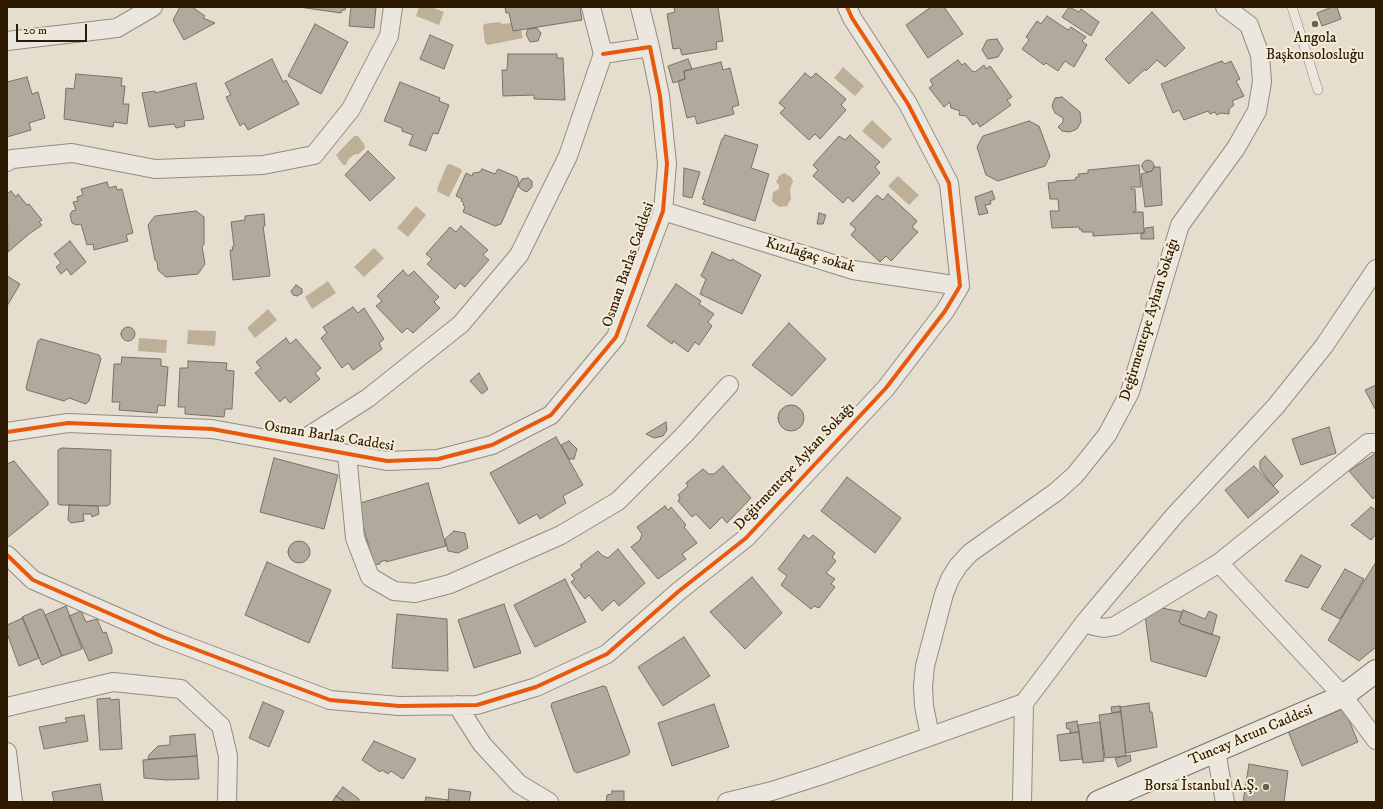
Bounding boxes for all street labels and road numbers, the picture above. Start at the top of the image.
street label: Osman Barlas Caddesi [599,200,659,330]
street label: Kızılağaç sokak [763,235,857,277]
street label: Değirmentepe Ayhan Sokağı [1117,237,1183,403]
street label: Değirmentepe Aykan Sokağı [731,399,859,535]
street label: Osman Barlas Caddesi [263,418,395,456]
street label: Tuncay Artun Caddesi [1186,702,1316,770]

